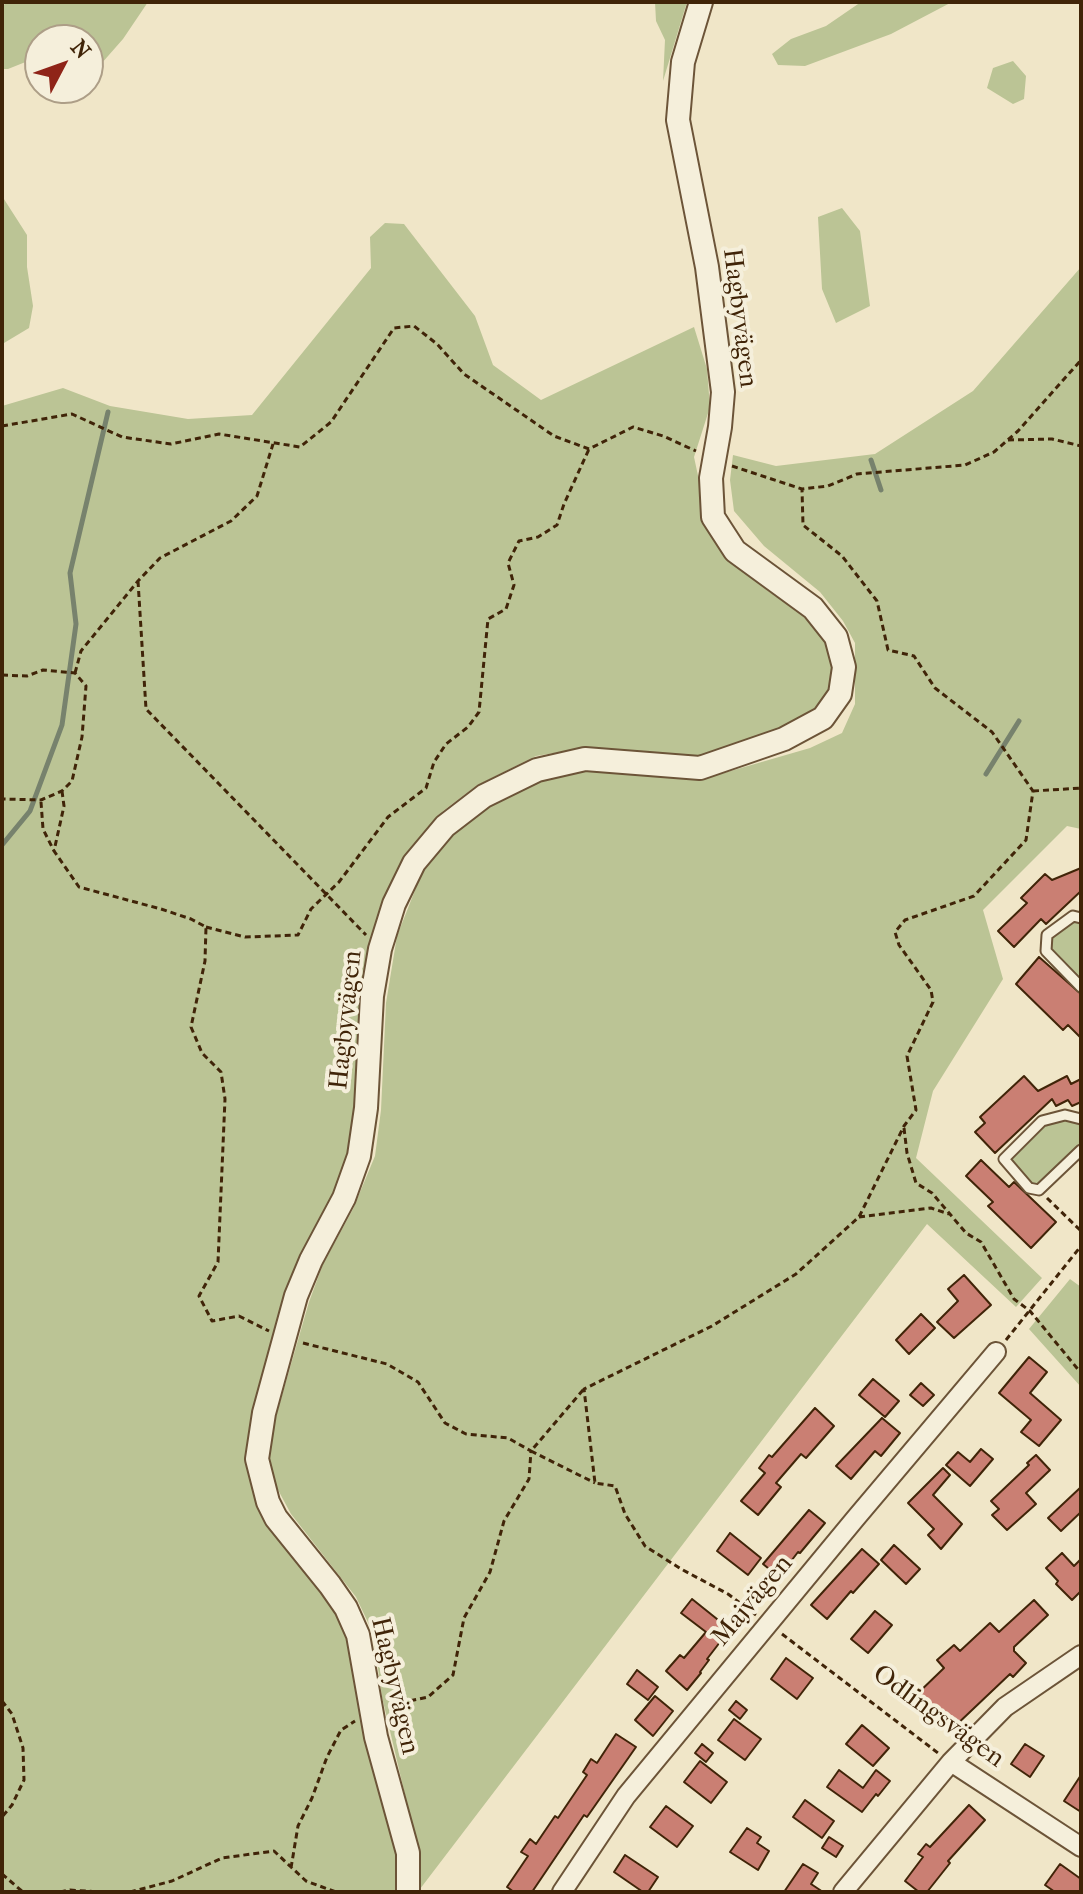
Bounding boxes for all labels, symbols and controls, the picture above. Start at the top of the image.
north arrow [24,24,104,104]
text: N [65,35,96,64]
street label: Hagbyvägen [715,247,763,389]
street label: Hagbyvägen [324,949,370,1091]
street label: Majvägen [706,1549,800,1653]
street label: Hagbyvägen [363,1614,425,1758]
street label: Odlingsvägen [866,1659,1010,1775]

